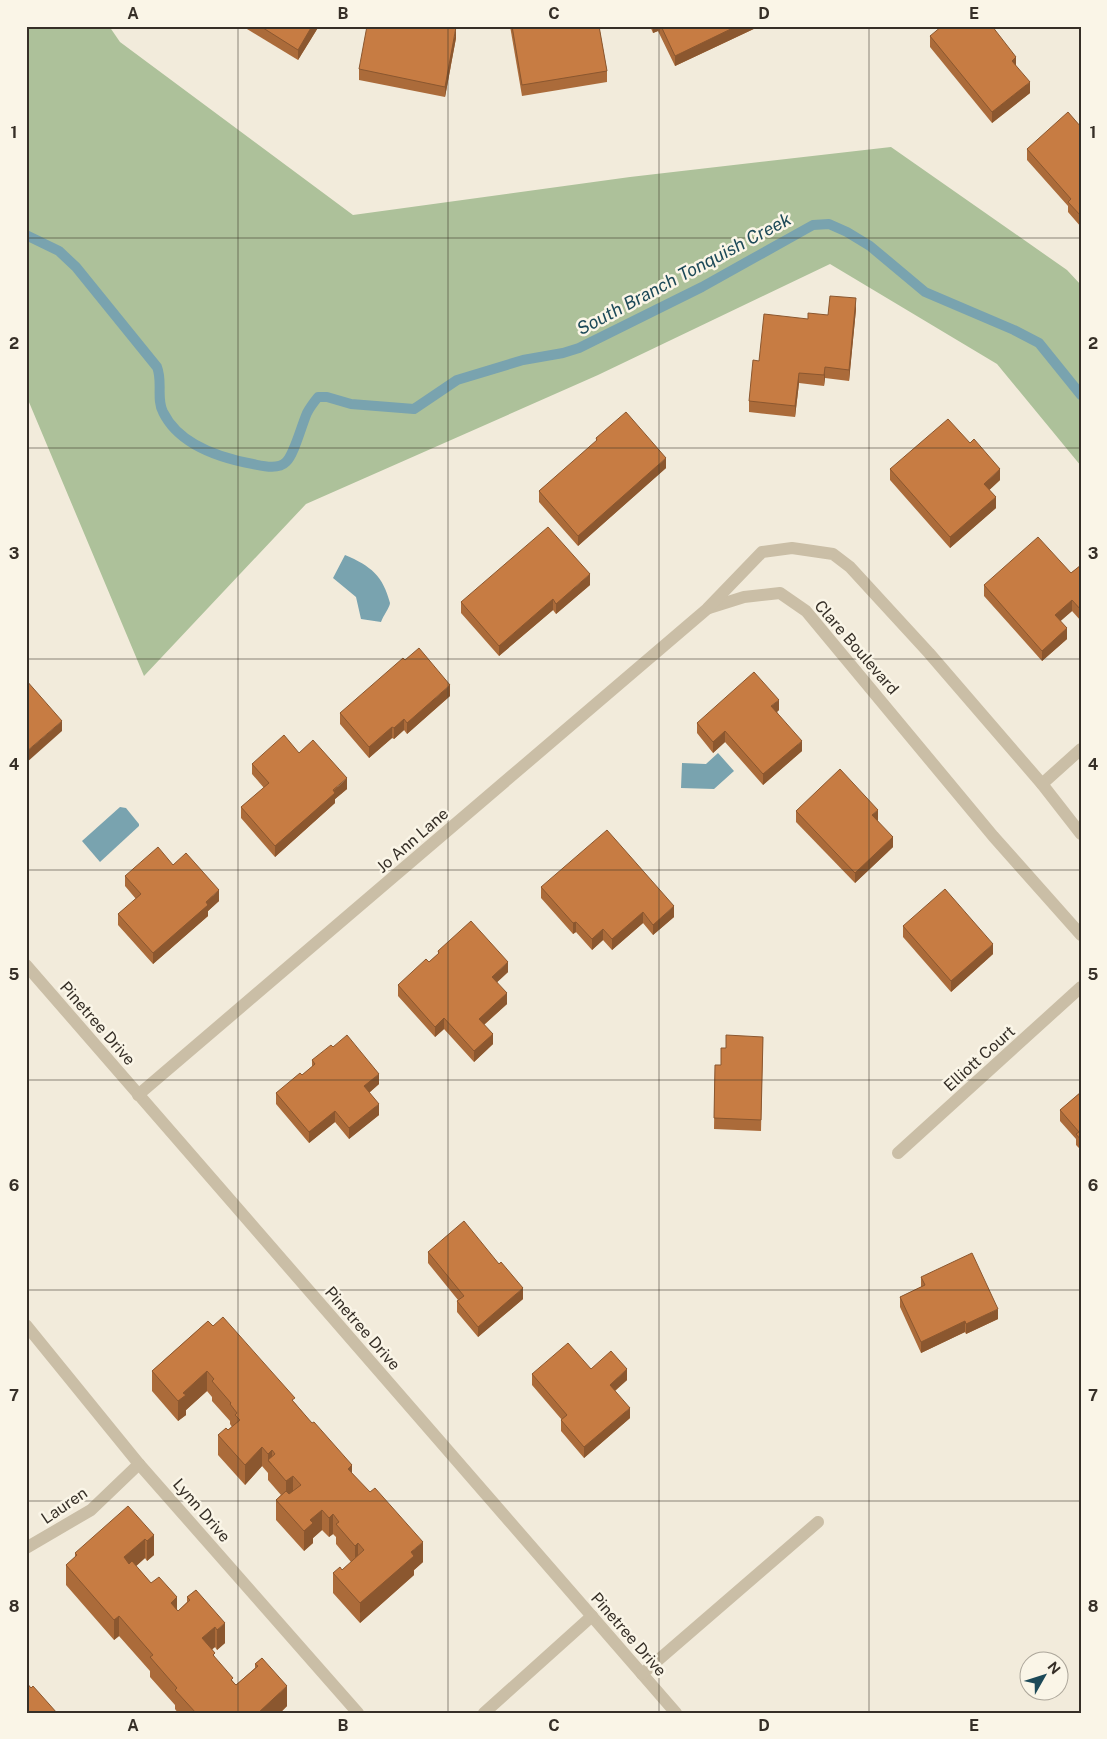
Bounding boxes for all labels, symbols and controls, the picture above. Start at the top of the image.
text: A [127,4,139,23]
text: B [338,4,349,23]
text: C [548,4,560,23]
text: D [758,4,770,23]
text: E [969,4,979,23]
text: 1 [11,123,17,142]
text: 1 [1090,123,1096,142]
water label: South Branch Tonquish Creek [573,208,795,339]
text: 2 [9,334,19,353]
text: 2 [1088,334,1098,353]
text: 3 [9,544,19,563]
text: 3 [1088,544,1098,563]
street label: Clare Boulevard [811,596,903,698]
text: 4 [9,755,20,774]
text: 4 [1088,755,1099,774]
street label: Jo Ann Lane [373,804,452,877]
text: 5 [9,965,20,984]
text: 5 [1088,965,1099,984]
street label: Pinetree Drive [56,978,139,1069]
street label: Elliott Court [940,1022,1019,1095]
text: 6 [9,1176,19,1195]
text: 6 [1088,1176,1098,1195]
street label: Pinetree Drive [321,1283,404,1374]
text: 7 [9,1386,19,1405]
text: 7 [1088,1386,1098,1405]
street label: Lynn Drive [169,1475,234,1546]
street label: Lauren [38,1483,91,1528]
street label: Pinetree Drive [587,1589,670,1680]
text: 8 [9,1597,20,1616]
text: 8 [1088,1597,1099,1616]
north arrow [1020,1652,1070,1702]
text: N [1044,1659,1064,1677]
text: A [127,1716,139,1735]
text: B [338,1716,349,1735]
text: C [548,1716,560,1735]
text: D [758,1716,770,1735]
text: E [969,1716,979,1735]

